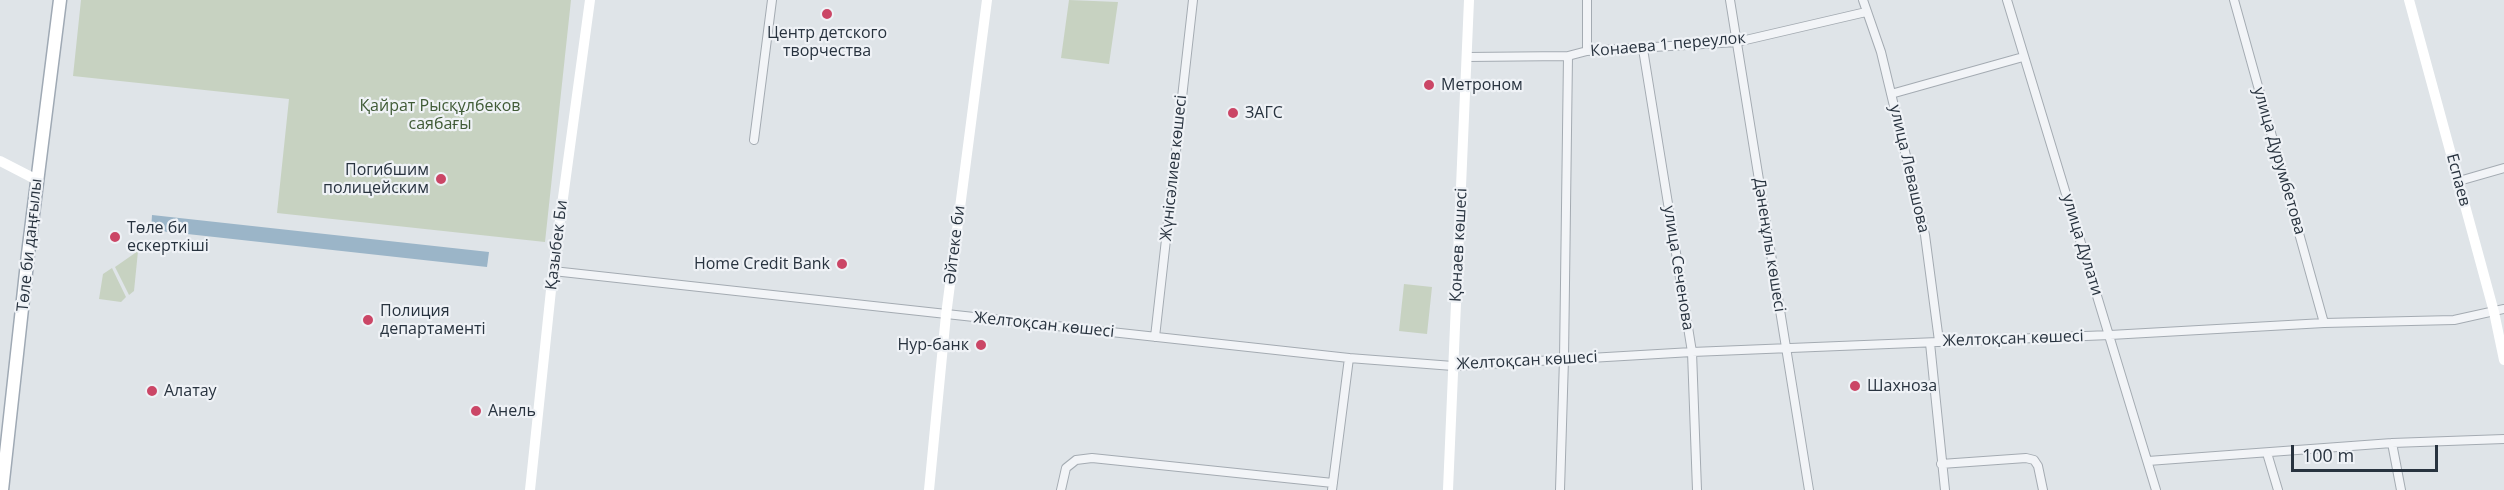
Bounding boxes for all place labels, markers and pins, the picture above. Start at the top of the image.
marker: Центр детского творчества [820,7,834,21]
place label: Центр детского творчества [767,23,887,61]
place label: Метроном [1441,75,1523,95]
marker: Метроном [1422,78,1436,92]
place label: ЗАГС [1245,103,1283,123]
marker: ЗАГС [1226,106,1240,120]
place label: Погибшим полицейским [323,160,429,198]
marker: Погибшим полицейским [434,172,448,186]
place label: Төле би ескерткіші [127,218,209,256]
marker: Төле би ескерткіші [108,230,122,244]
place label: Home Credit Bank [694,254,830,274]
marker: Home Credit Bank [835,257,849,271]
place label: Полиция департаменті [380,301,486,339]
marker: Полиция департаменті [361,313,375,327]
place label: Нур-банк [897,335,969,355]
marker: Нур-банк [974,338,988,352]
place label: Шахноза [1867,376,1937,396]
marker: Шахноза [1848,379,1862,393]
place label: Алатау [164,381,217,401]
marker: Алатау [145,384,159,398]
place label: Анель [488,401,536,421]
marker: Анель [469,404,483,418]

